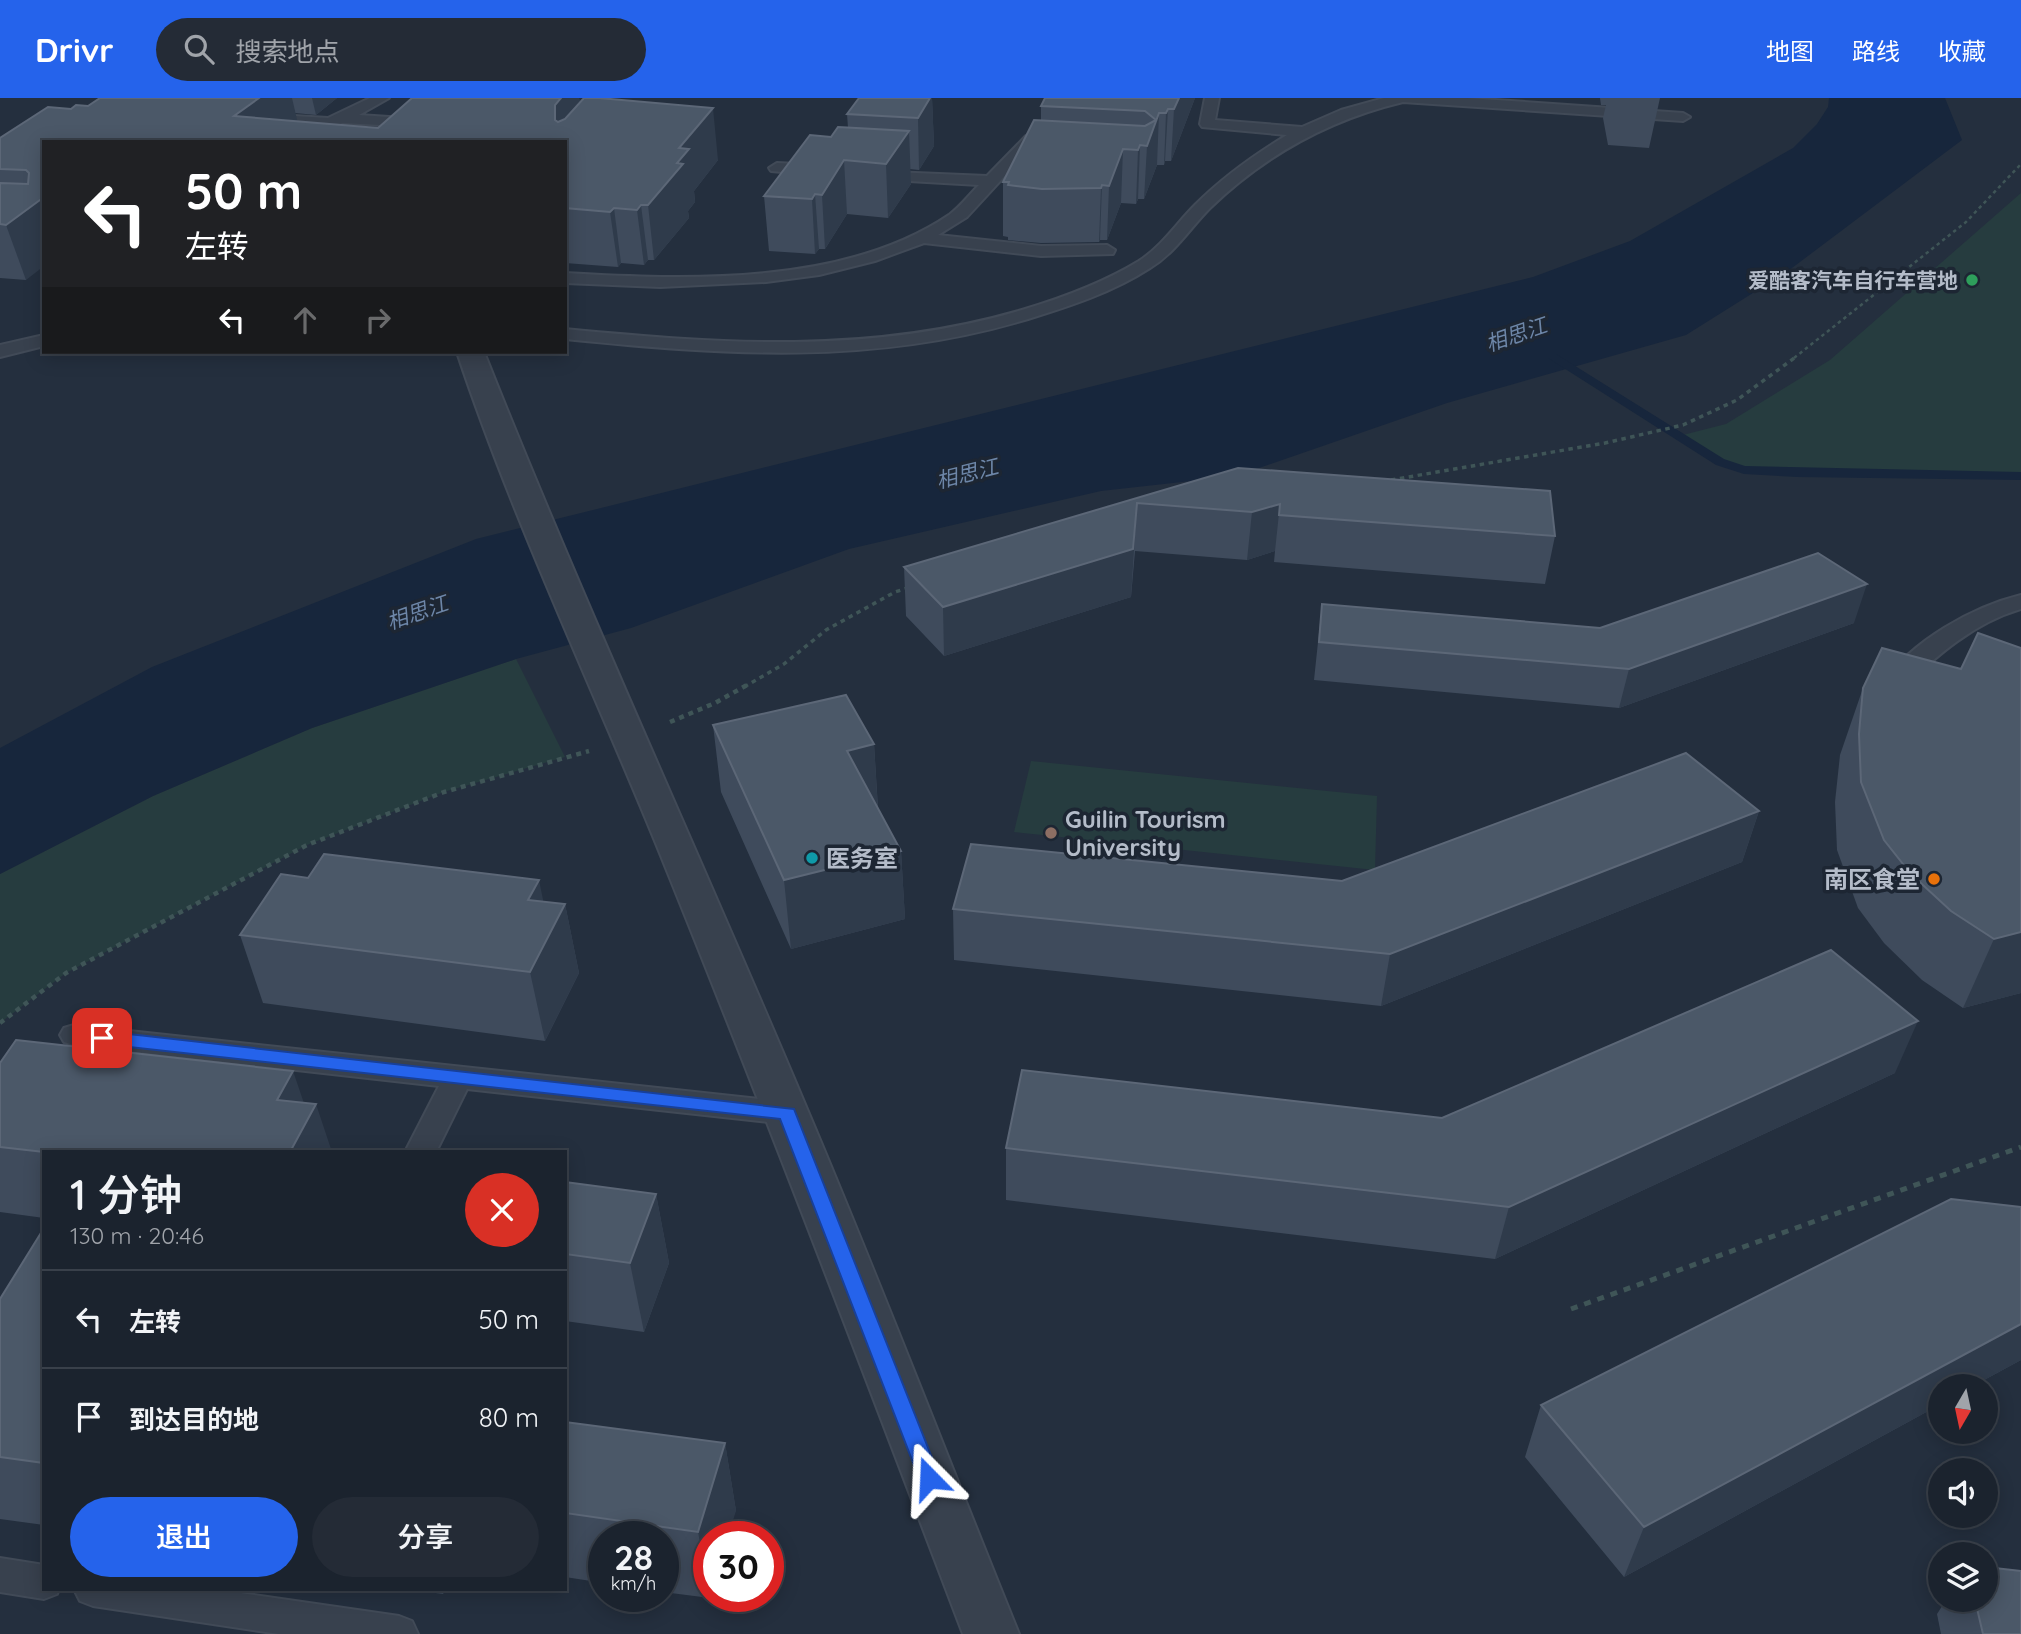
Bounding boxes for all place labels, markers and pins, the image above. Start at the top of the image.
place label: 爱酷客汽车自行车营地 [1748,267,1958,293]
marker: 爱酷客汽车自行车营地 [1964,272,1980,288]
place label: Guilin Tourism University [1065,804,1226,862]
marker: Guilin Tourism University [1043,825,1059,841]
place label: 医务室 [826,843,898,873]
marker: 医务室 [804,850,820,866]
place label: 南区食堂 [1824,864,1920,894]
marker: 南区食堂 [1926,871,1942,887]
pin [72,1008,132,1068]

